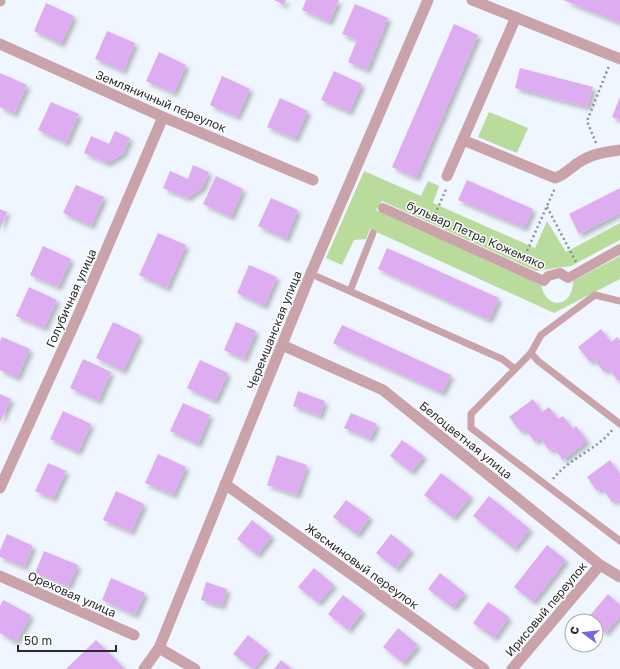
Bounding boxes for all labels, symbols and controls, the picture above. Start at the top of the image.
street label: Земляничный переулок [93,67,229,135]
street label: бульвар Петра Кожемяко [404,198,548,272]
street label: Голубичная улица [42,246,100,350]
street label: Черемшанская улица [243,268,305,392]
street label: Белоцветная улица [417,398,515,482]
street label: Жасминовый переулок [302,520,422,612]
street label: Ирисовый переулок [502,558,590,660]
street label: Ореховая улица [26,568,118,620]
north arrow [564,613,604,653]
text: С [567,625,581,636]
scale bar [18,627,116,653]
text: 50 m [24,633,52,648]

